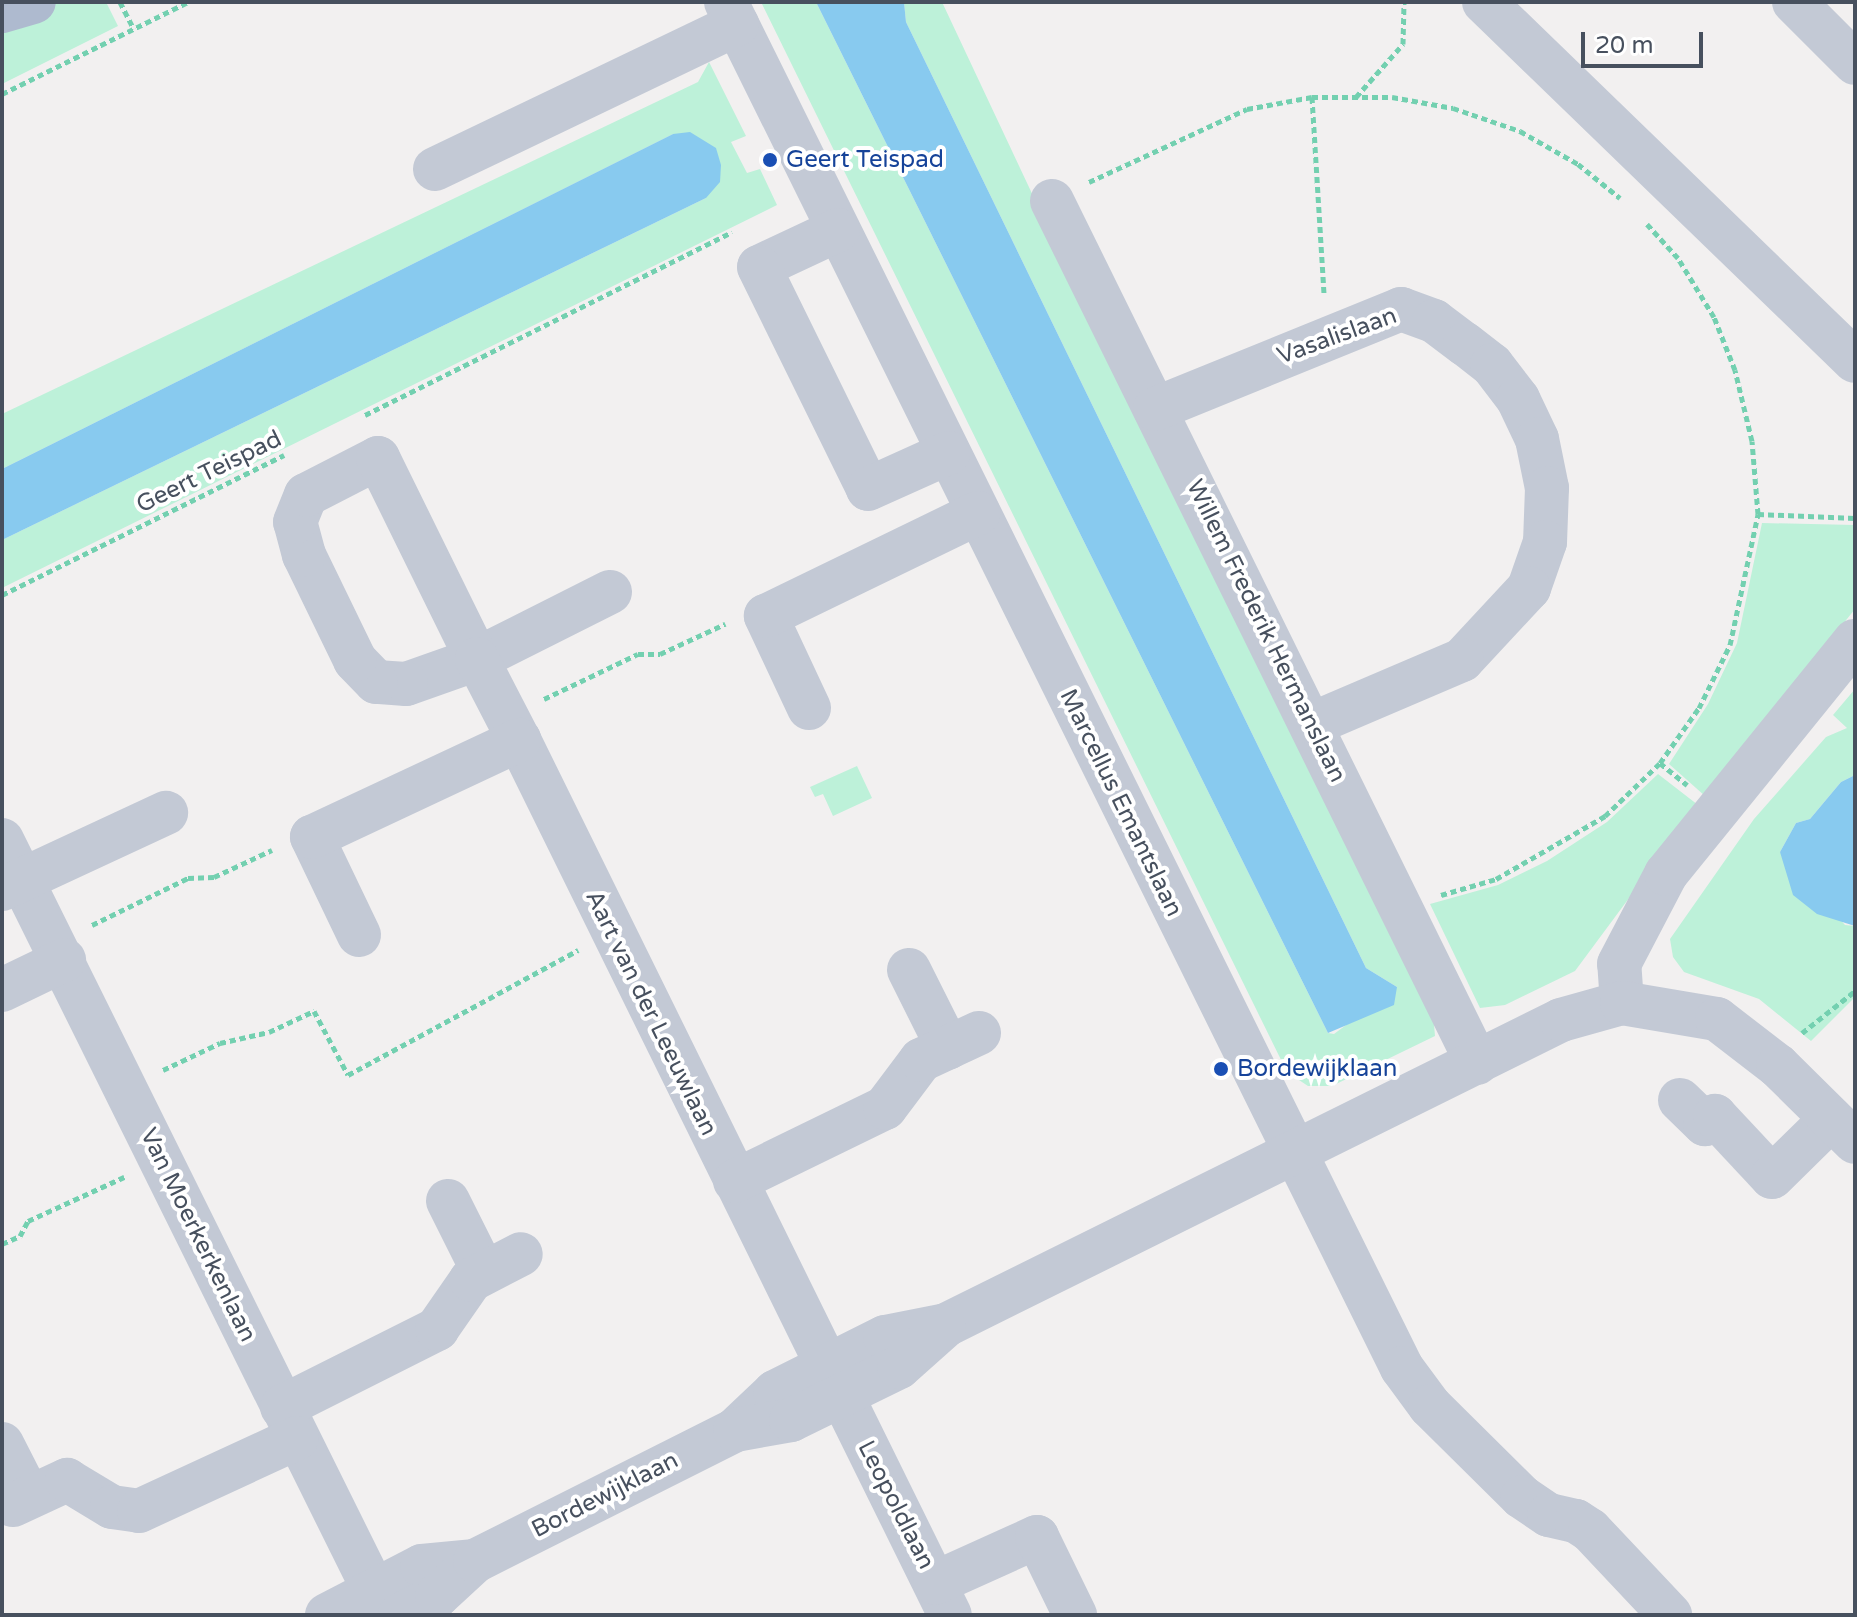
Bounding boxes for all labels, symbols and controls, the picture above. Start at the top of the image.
scale bar [1585,16,1707,66]
text: 20 m [1595,31,1653,60]
place label: Geert Teispad [786,146,944,174]
marker: Geert Teispad [761,151,779,169]
street label: Vasalislaan [1273,301,1401,371]
street label: Geert Teispad [132,424,286,520]
street label: Willem Frederik Hermanslaan [1180,475,1352,787]
street label: Marcellus Emantslaan [1053,685,1189,921]
street label: Aart van der Leeuwlaan [579,886,723,1140]
place label: Bordewijklaan [1237,1055,1397,1083]
marker: Bordewijklaan [1212,1060,1230,1078]
street label: Van Moerkerkenlaan [134,1123,262,1347]
street label: Leopoldlaan [851,1436,941,1574]
street label: Bordewijklaan [527,1446,683,1544]

